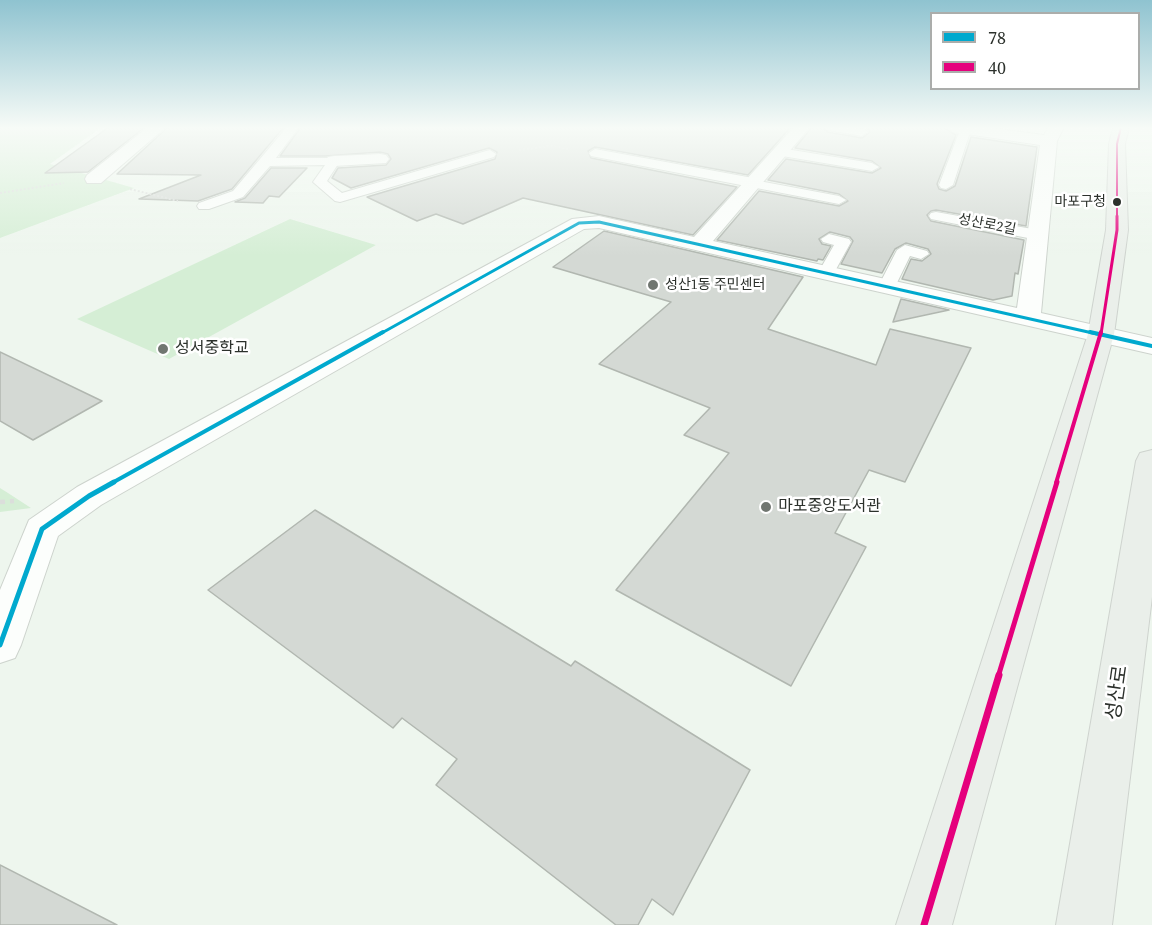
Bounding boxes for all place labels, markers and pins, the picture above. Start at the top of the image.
place label: 마포구청 [1054,194,1106,210]
marker: 마포구청 [1111,196,1123,208]
place label: 성산1동 주민센터 [665,277,765,293]
marker: 성산1동 주민센터 [646,278,660,292]
place label: 성서중학교 [175,339,249,359]
marker: 성서중학교 [156,342,170,356]
place label: 마포중앙도서관 [778,497,881,517]
marker: 마포중앙도서관 [759,500,773,514]

